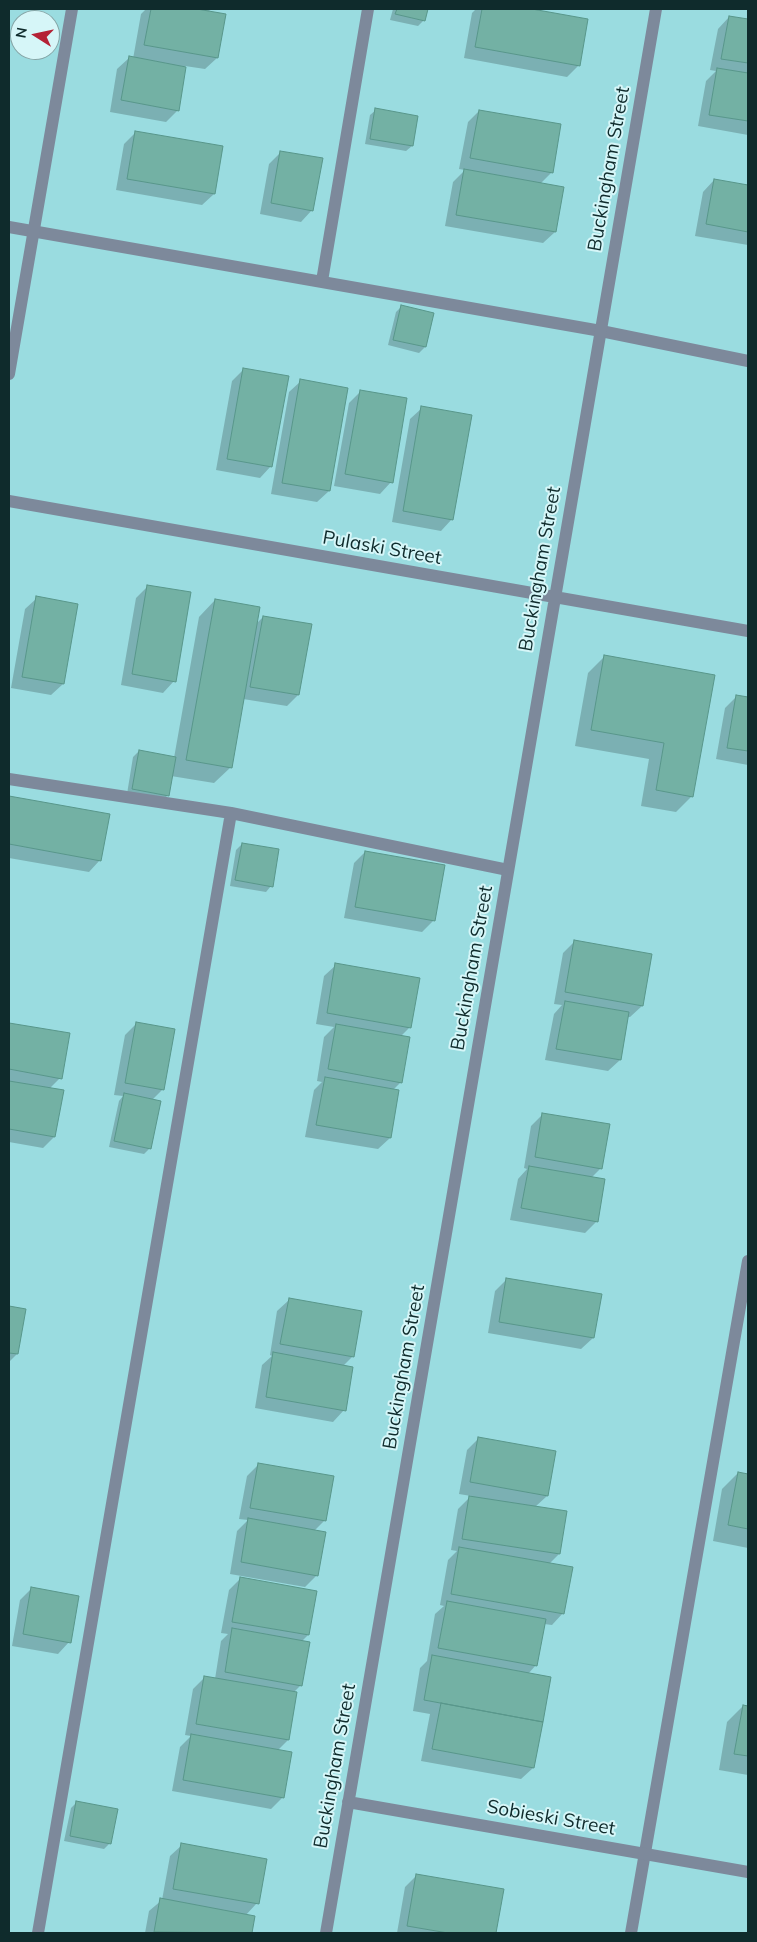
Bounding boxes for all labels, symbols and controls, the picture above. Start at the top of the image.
north arrow [10,10,60,60]
text: N [11,26,31,39]
street label: Buckingham Street [583,85,635,253]
street label: Buckingham Street [514,485,566,653]
street label: Pulaski Street [321,526,443,570]
street label: Buckingham Street [446,884,498,1052]
street label: Buckingham Street [378,1283,430,1451]
street label: Buckingham Street [309,1682,361,1850]
street label: Sobieski Street [485,1795,617,1841]

